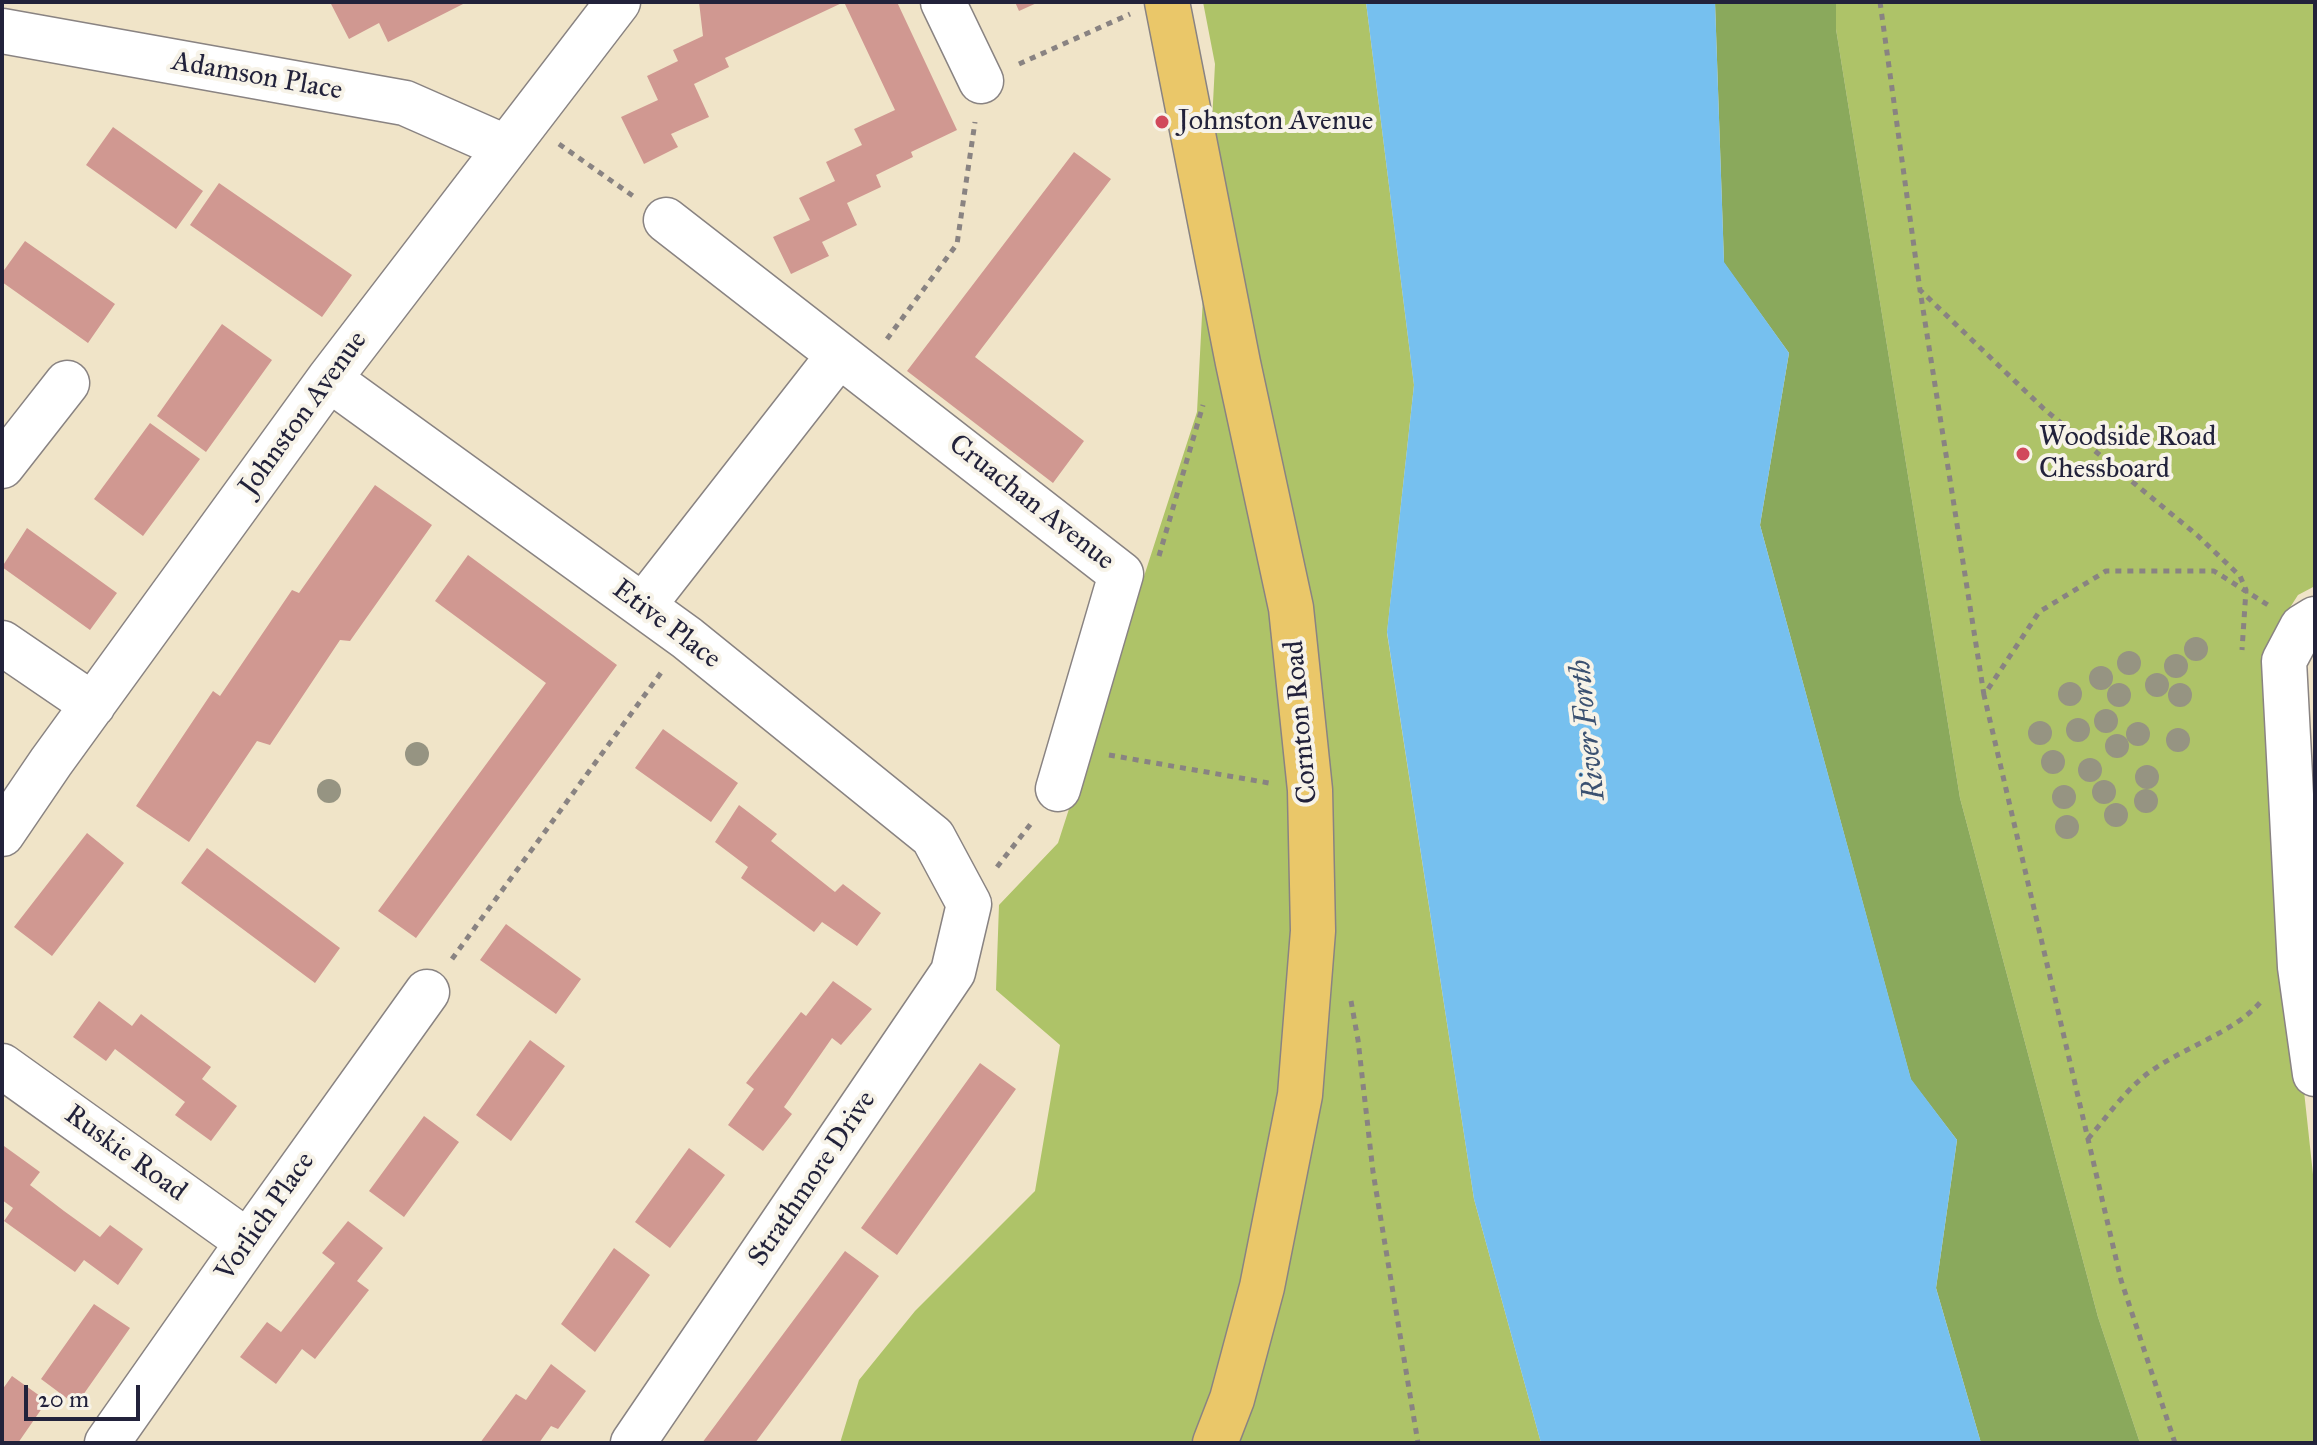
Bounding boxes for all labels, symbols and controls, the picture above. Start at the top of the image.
street label: Adamson Place [169,45,345,109]
place label: Johnston Avenue [1178,105,1373,139]
marker: Johnston Avenue [1153,113,1171,131]
street label: Johnston Avenue [233,325,375,503]
place label: Woodside Road Chessboard [2039,421,2216,487]
street label: Cruachan Avenue [941,428,1121,578]
marker: Woodside Road Chessboard [2014,445,2032,463]
street label: Etive Place [605,573,727,677]
street label: Cornton Road [1278,639,1326,805]
water label: River Forth [1564,658,1614,802]
street label: Strathmore Drive [742,1085,884,1273]
street label: Ruskie Road [58,1099,192,1209]
street label: Vorlich Place [209,1146,323,1288]
scale bar [28,1369,144,1419]
text: 20 m [38,1384,89,1414]

